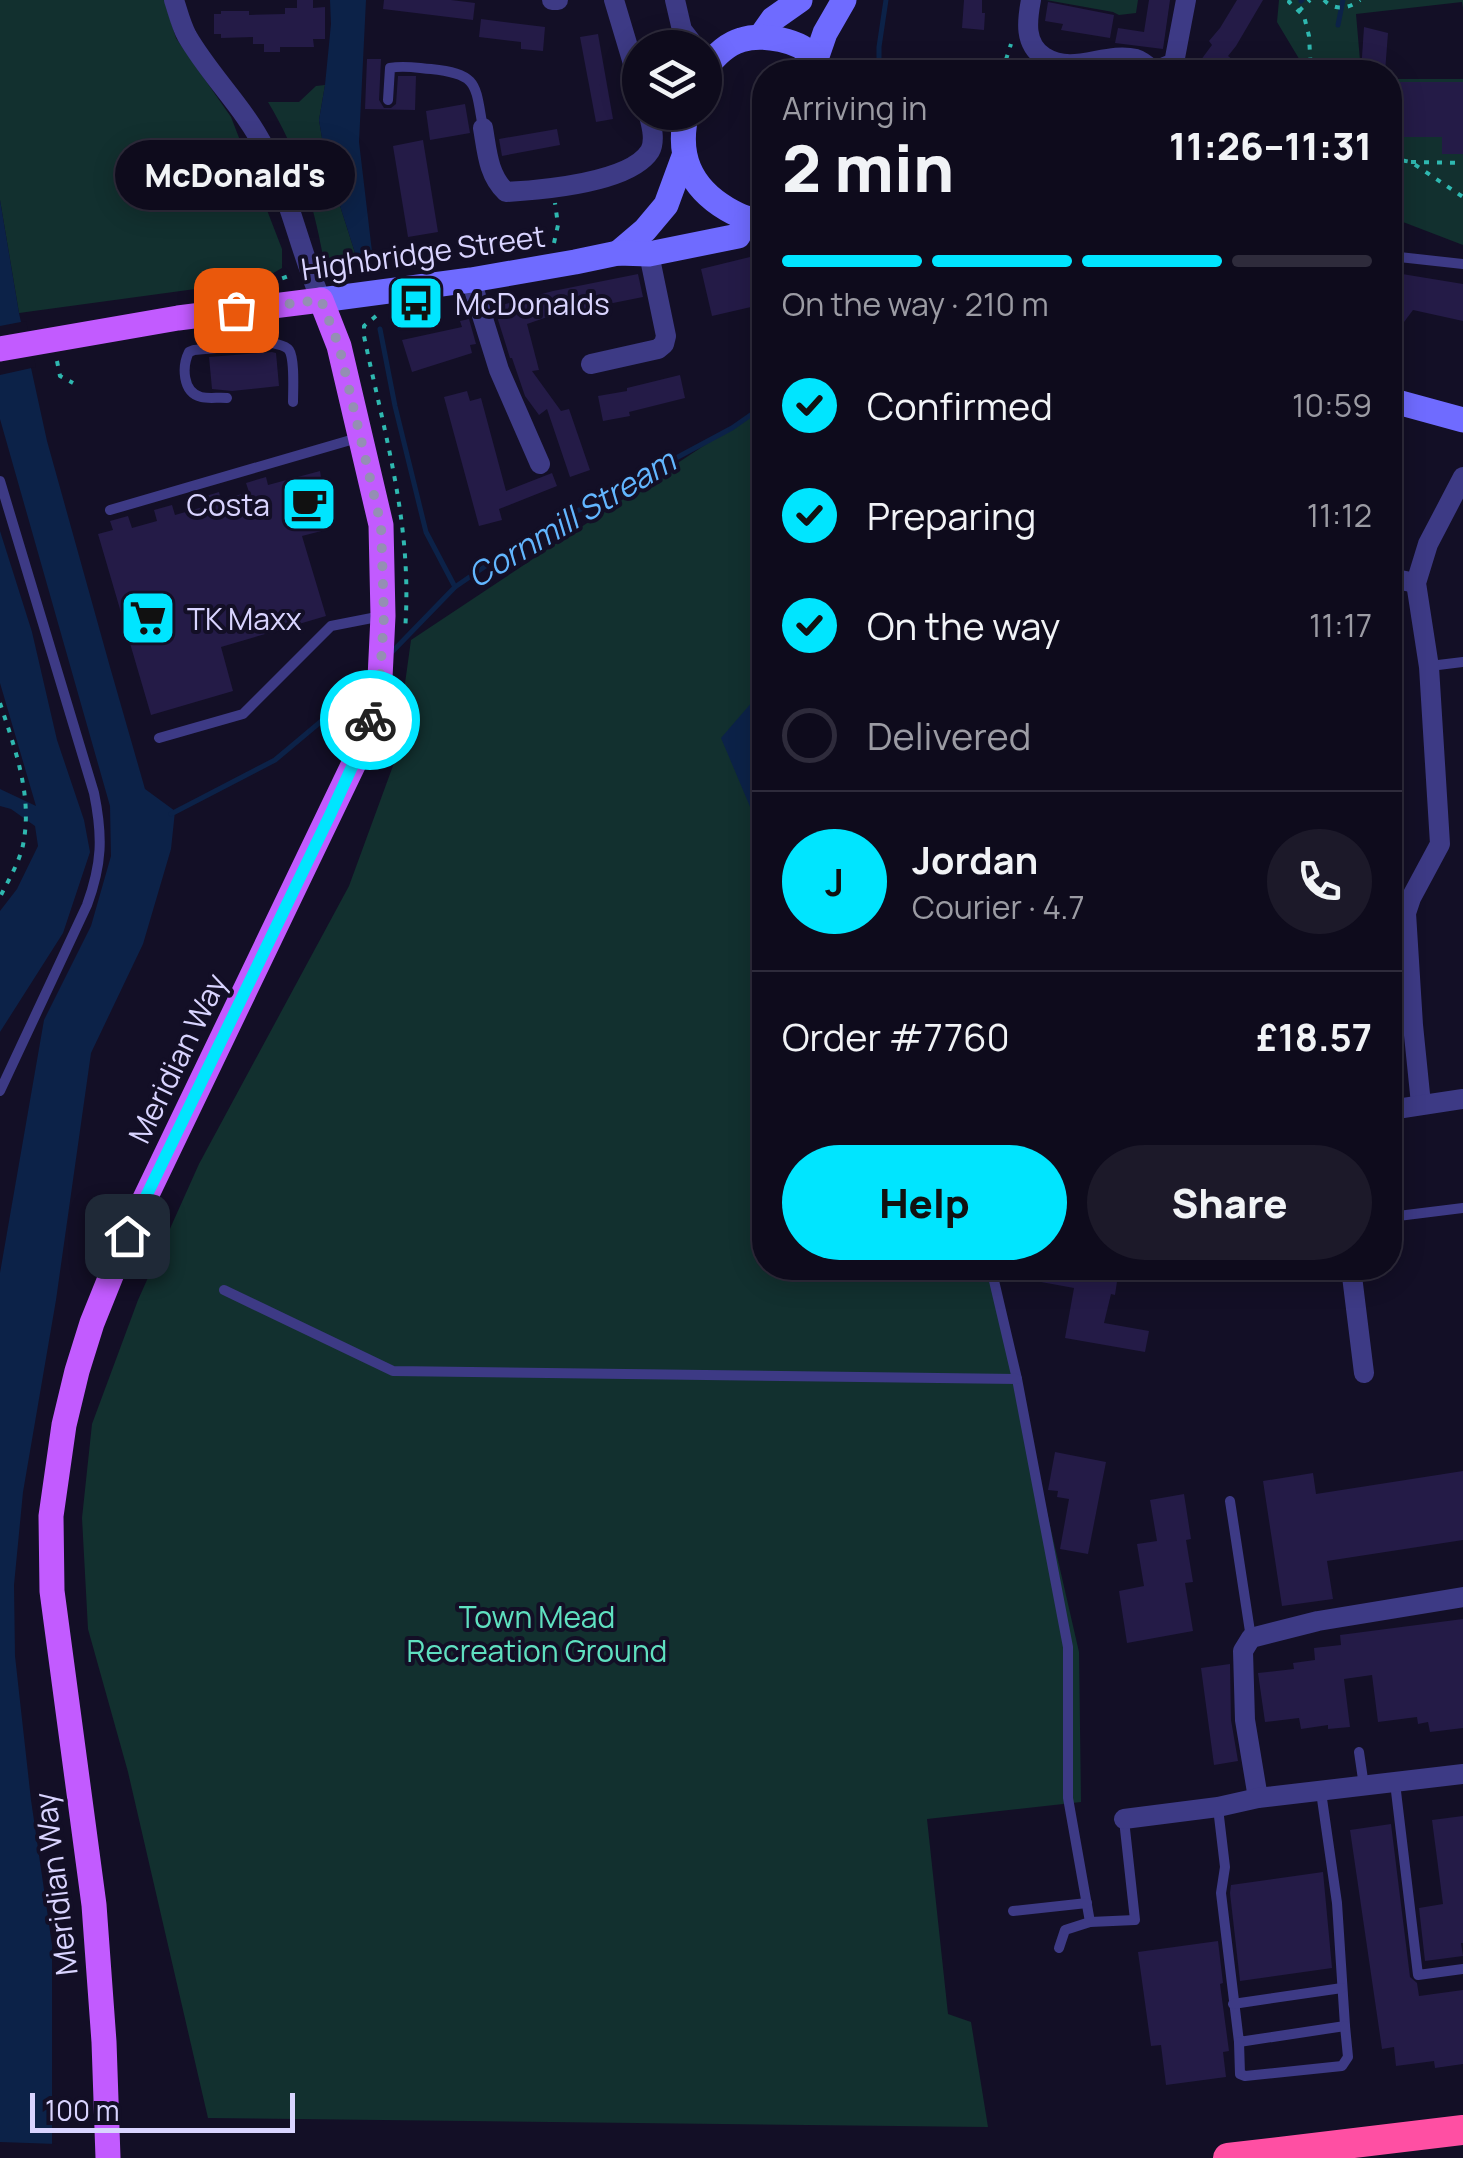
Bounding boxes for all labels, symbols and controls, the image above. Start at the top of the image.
map controls [622,30,722,130]
button: layers [622,30,722,130]
text: Arriving in [782,86,927,130]
text: 11:26–11:31 [1169,119,1372,171]
text: 2 min [782,123,954,212]
callout: McDonald's [116,140,356,210]
text: McDonald's [144,153,326,197]
street label: Highbridge Street [298,215,548,289]
pin [194,268,279,353]
bus stop icon: McDonalds [386,273,446,333]
text: On the way · 210 m [782,282,1049,326]
icon: bag [209,283,264,338]
place label: McDonalds [455,283,610,324]
icon: check [782,378,837,433]
text: Confirmed [867,379,1053,431]
text: 10:59 [1292,383,1372,427]
water label: Cornmill Stream [459,438,685,597]
cafe icon: Costa [279,474,339,534]
place label: Costa [187,484,270,525]
icon: check [782,488,837,543]
text: Preparing [867,489,1036,541]
text: 11:12 [1307,493,1372,537]
supermarket icon: TK Maxx [118,588,178,648]
place label: TK Maxx [187,598,302,639]
icon: check [782,598,837,653]
text: On the way [867,599,1060,651]
text: 11:17 [1309,603,1372,647]
courier [320,670,420,770]
icon: bike [343,693,398,748]
text: Delivered [867,709,1031,761]
button: phone [1267,829,1372,934]
text: Jordan [912,833,1038,885]
text: J [825,855,844,907]
text: Courier · 4.7 [912,885,1085,929]
street label: Meridian Way [118,966,236,1150]
text: Order #7760 [782,1010,1010,1062]
text: £18.57 [1256,1010,1372,1062]
button: Help [782,1145,1067,1260]
button: Share [1087,1145,1372,1260]
pin [85,1194,170,1279]
icon: home [100,1209,155,1264]
park label: Town Mead Recreation Ground [407,1596,667,1671]
street label: Meridian Way [23,1790,87,1978]
scale bar [30,2088,295,2132]
text: 100 m [45,2091,119,2129]

